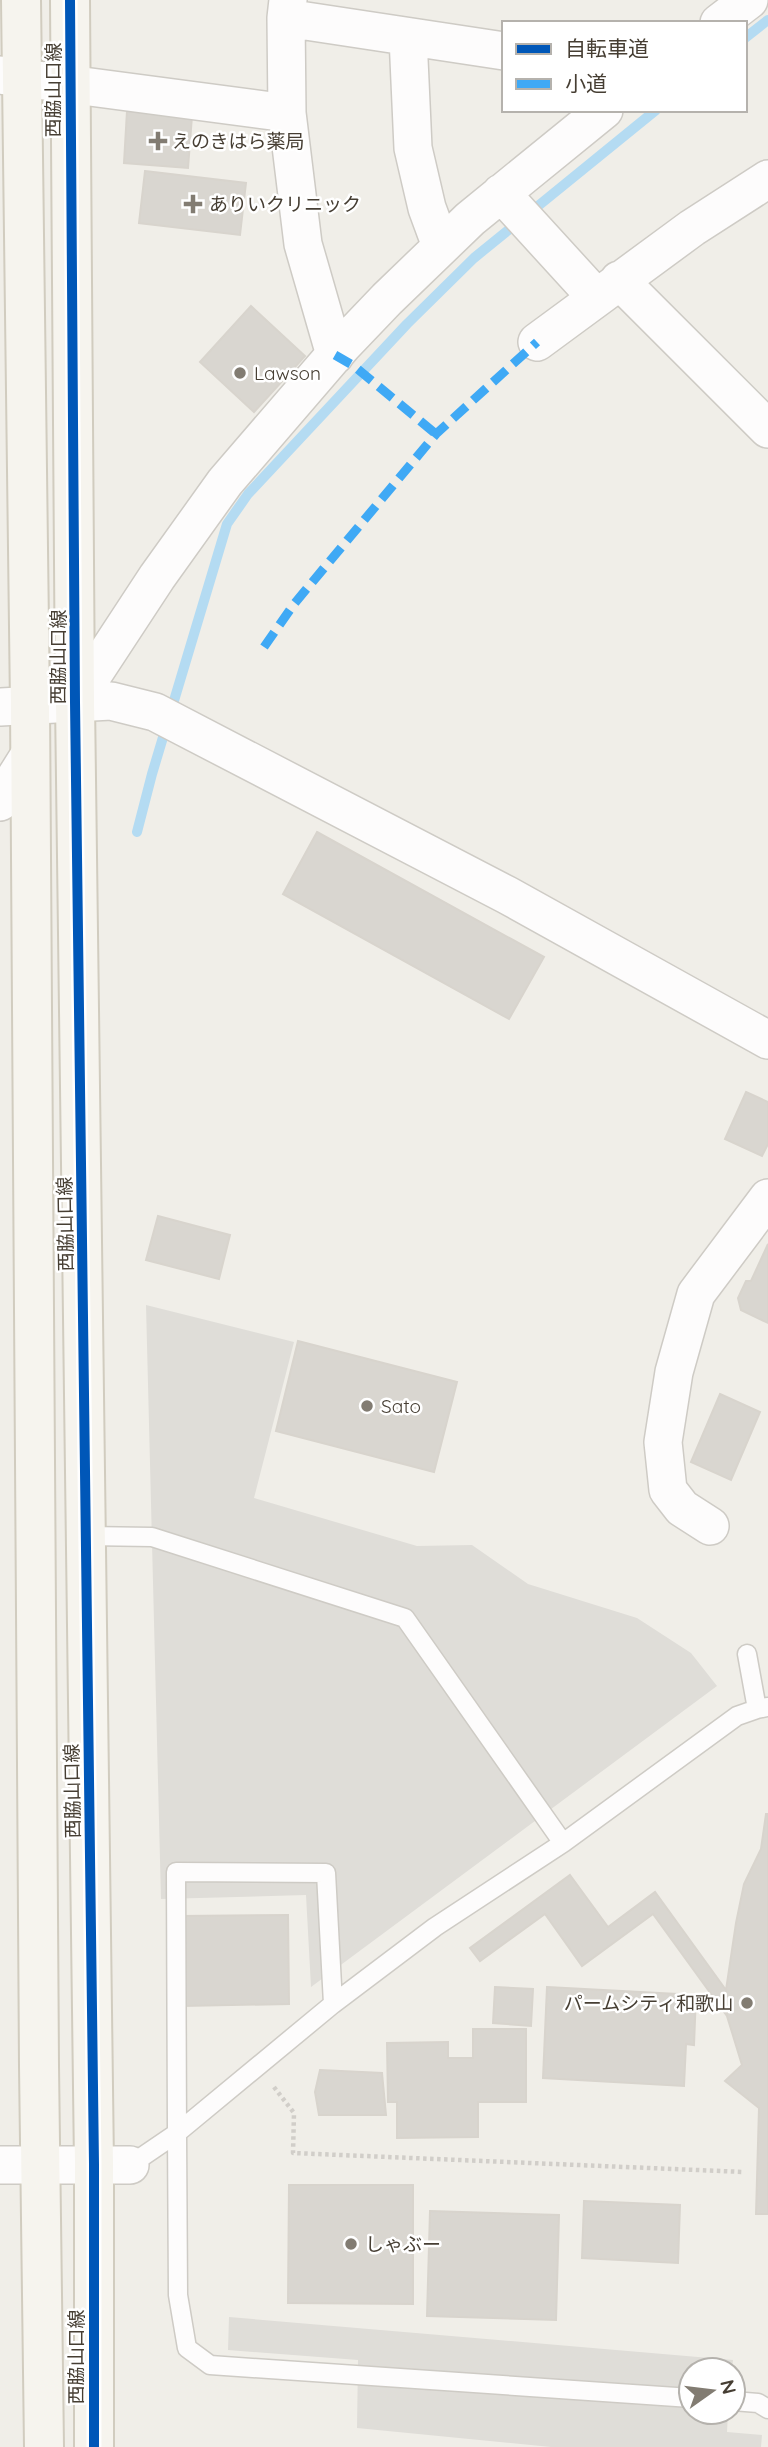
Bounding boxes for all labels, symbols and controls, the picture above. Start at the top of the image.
legend [502,21,747,112]
text: 自転車道 [565,35,649,61]
street label: 西脇山口線 [41,42,65,138]
text: 小道 [565,70,607,96]
place label: えのきはら薬局 [172,129,304,153]
marker: えのきはら薬局 [150,133,166,149]
place label: ありいクリニック [209,192,361,216]
marker: ありいクリニック [183,194,203,214]
place label: Lawson [254,361,321,385]
marker: Lawson [232,365,248,381]
street label: 西脇山口線 [46,609,70,705]
street label: 西脇山口線 [52,1176,78,1272]
place label: Sato [381,1394,421,1418]
marker: Sato [359,1398,375,1414]
street label: 西脇山口線 [59,1743,85,1839]
place label: パームシティ和歌山 [564,1991,733,2015]
marker: パームシティ和歌山 [739,1995,755,2011]
place label: しゃぶー [365,2232,441,2256]
marker: しゃぶー [343,2236,359,2252]
street label: 西脇山口線 [64,2309,88,2405]
north arrow [677,2356,747,2426]
text: N [715,2377,742,2397]

